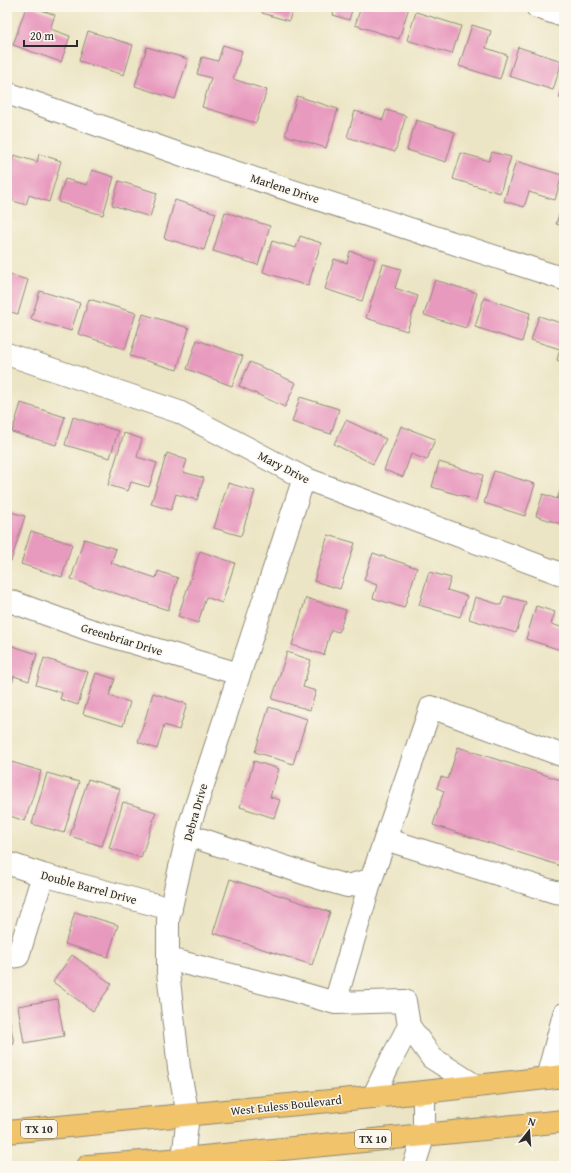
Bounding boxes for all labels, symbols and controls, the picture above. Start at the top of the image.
scale bar [24,22,77,48]
text: 20 m [30,27,54,44]
street label: Marlene Drive [248,169,322,207]
street label: Mary Drive [255,447,313,487]
street label: Greenbriar Drive [79,619,165,660]
street label: Debra Drive [179,781,211,843]
street label: Double Barrel Drive [39,866,139,908]
street label: West Euless Boulevard [230,1091,343,1119]
north arrow [509,1111,549,1151]
text: N [526,1113,538,1130]
road number: TX 10 [21,1120,57,1138]
road number: TX 10 [355,1130,391,1148]

